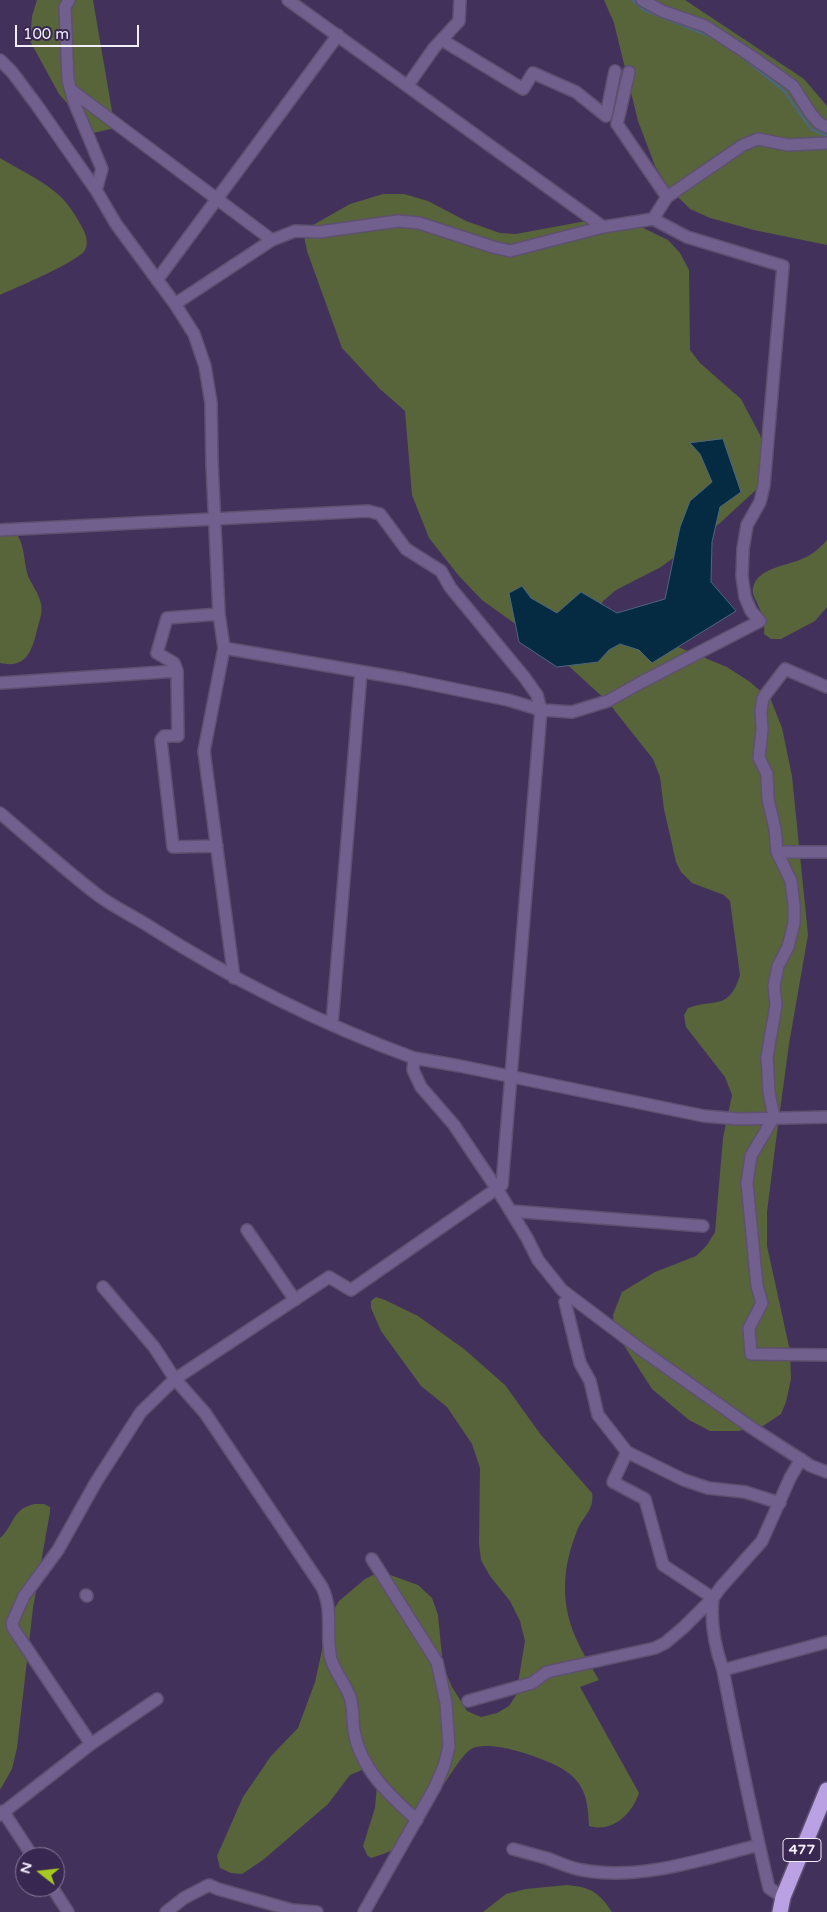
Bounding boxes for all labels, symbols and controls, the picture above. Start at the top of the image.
scale bar [18,15,141,47]
text: 100 m [23,25,69,43]
road number: 477 [783,1838,821,1862]
north arrow [15,1847,65,1897]
text: N [16,1860,36,1876]

